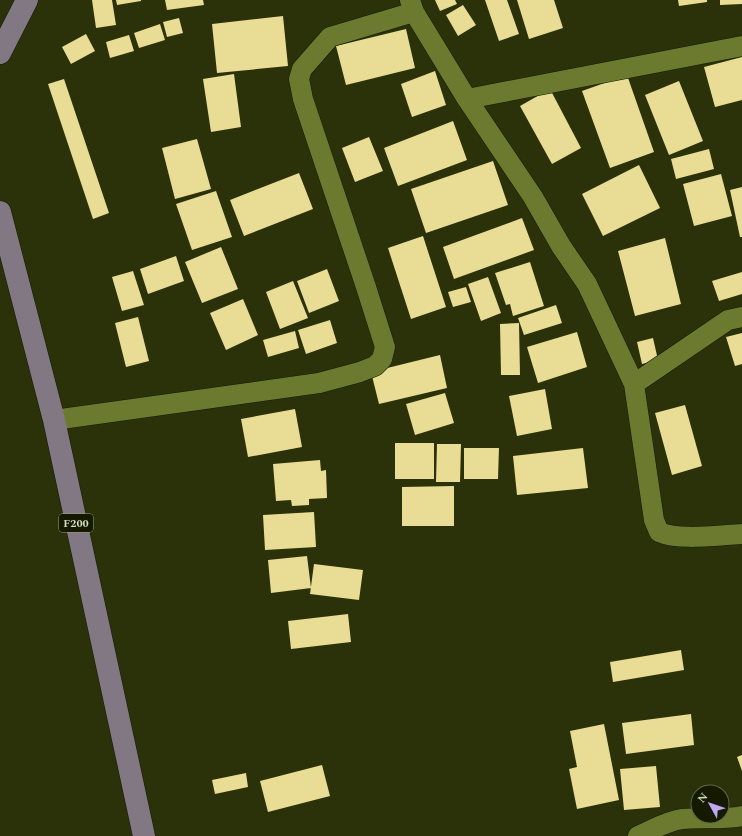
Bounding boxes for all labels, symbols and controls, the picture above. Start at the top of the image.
road number: F200 [59,514,93,532]
north arrow [690,784,730,824]
text: N [693,789,712,807]

